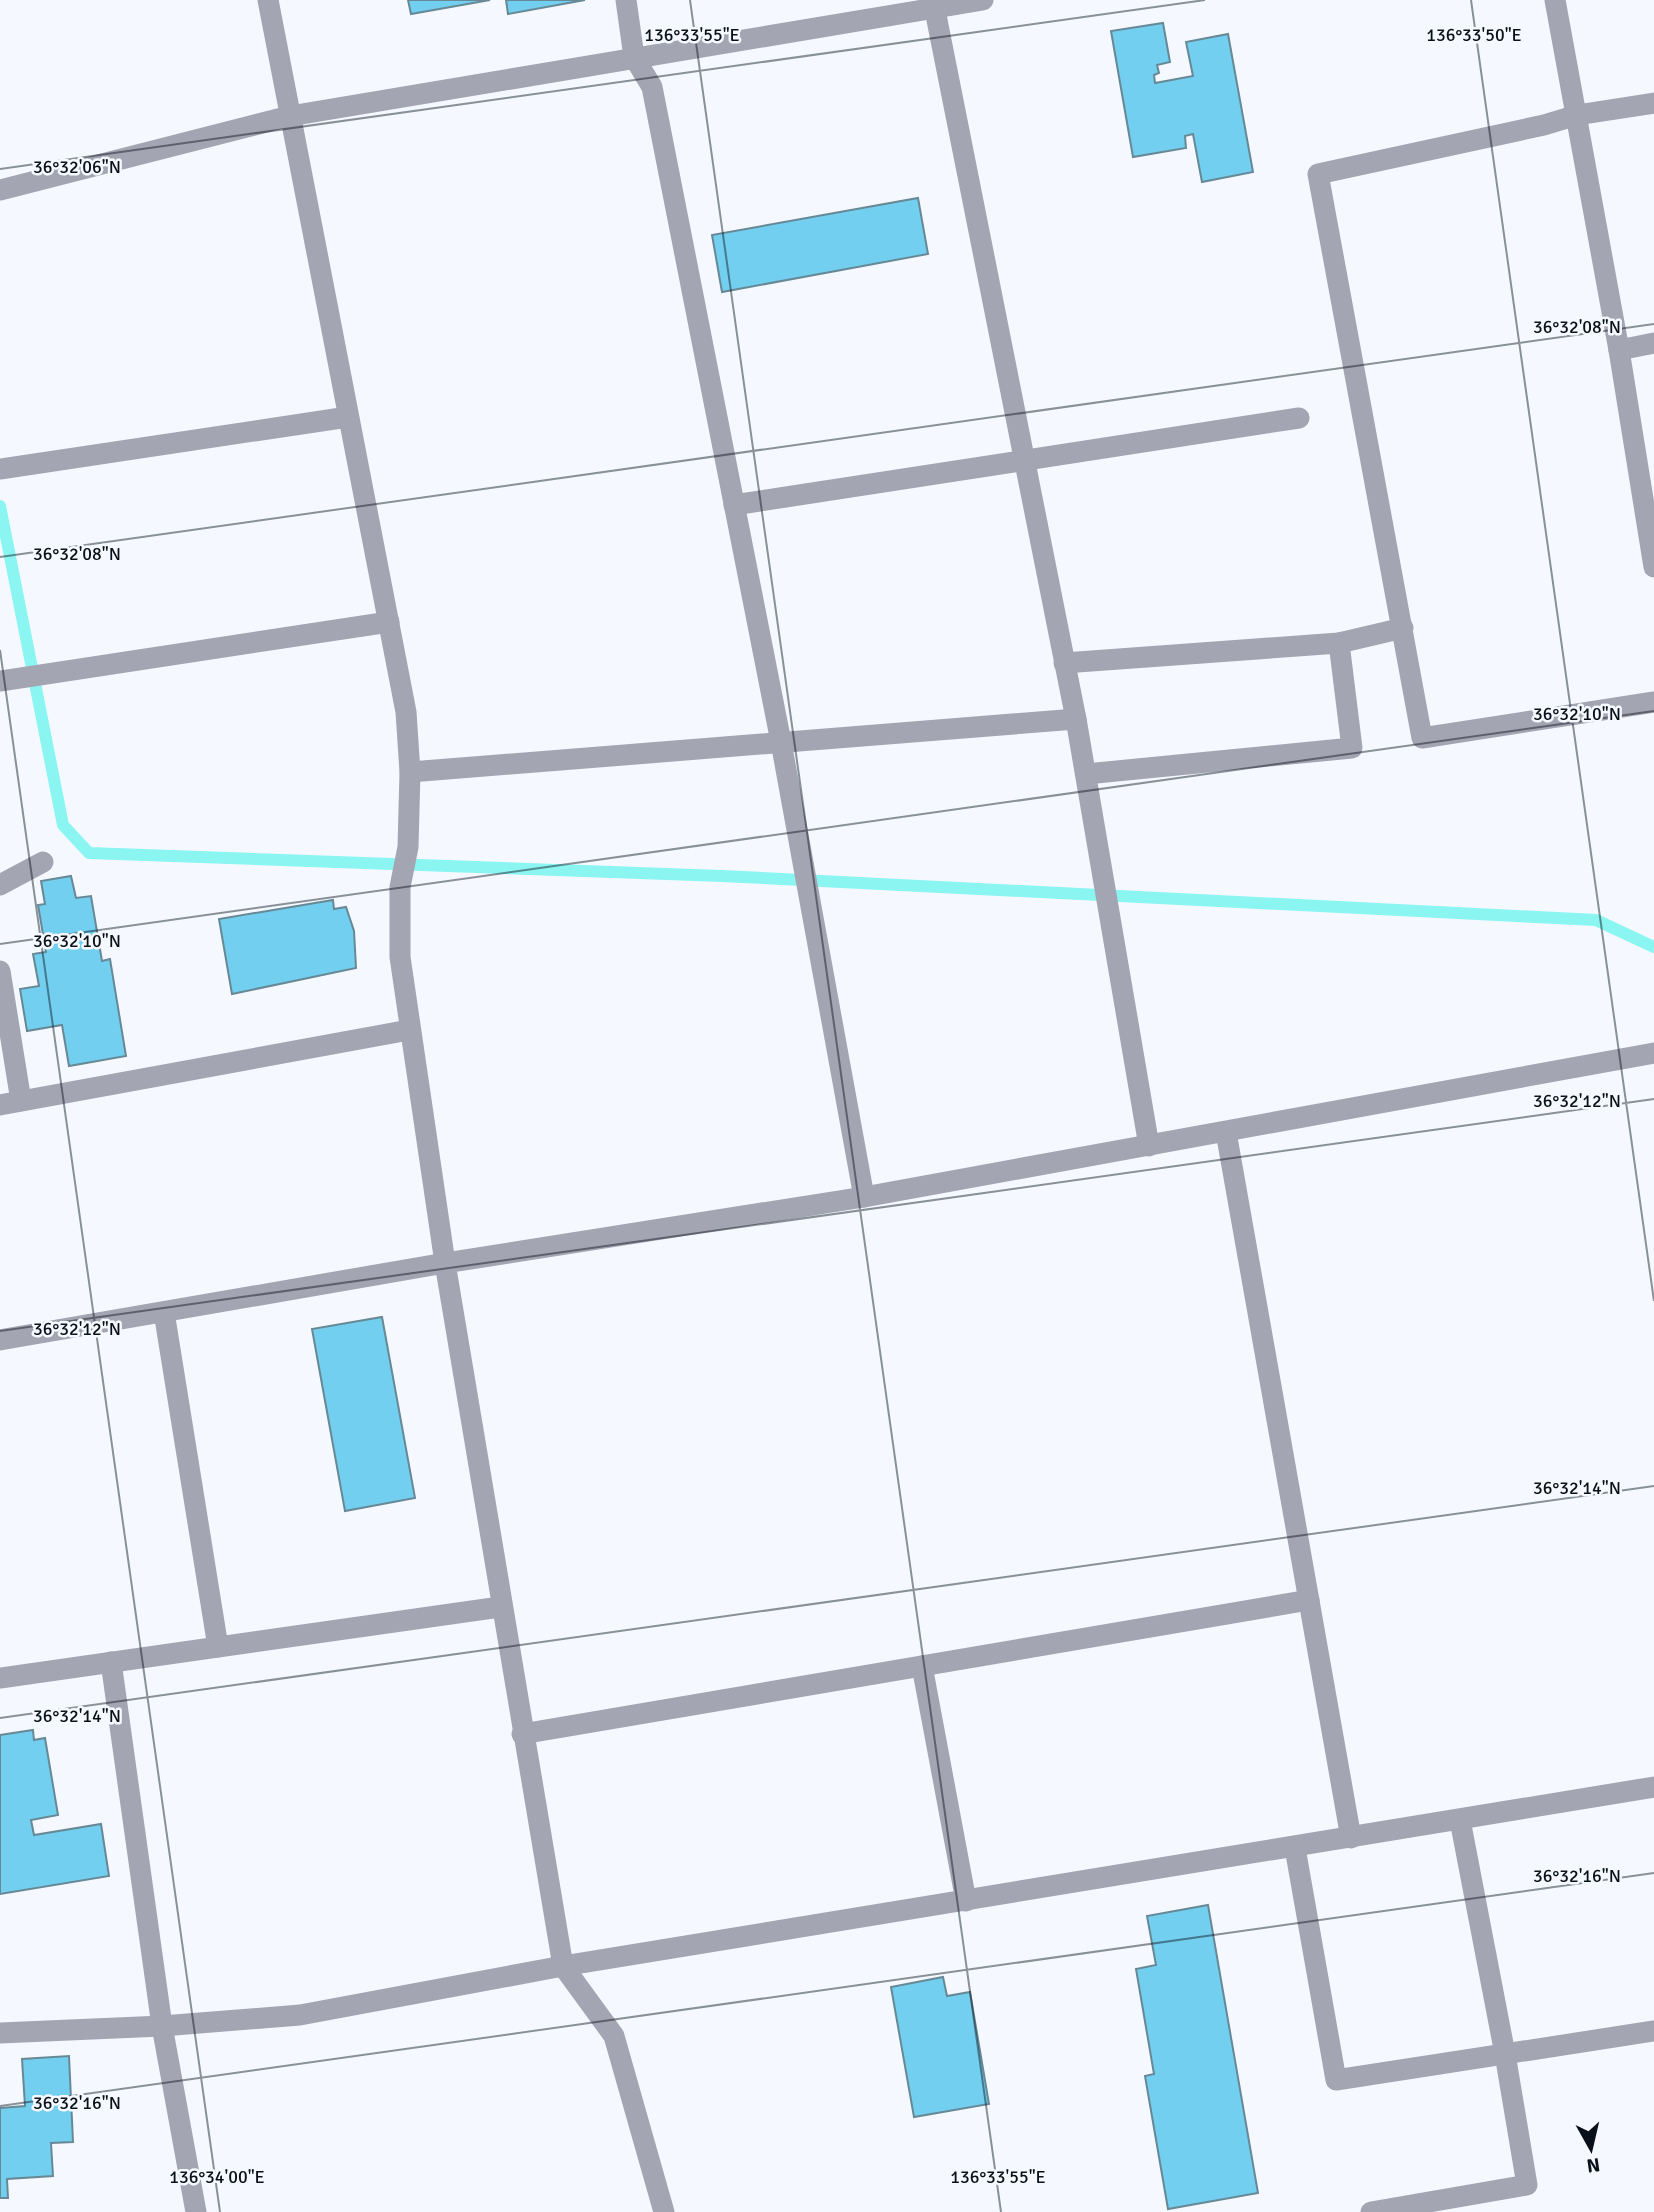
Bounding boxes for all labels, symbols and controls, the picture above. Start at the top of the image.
text: 136°33'55"E [644,24,740,46]
text: 136°33'50"E [1426,24,1522,46]
text: 36°32'06"N [33,156,121,178]
text: 36°32'08"N [1533,316,1621,338]
text: 36°32'08"N [33,543,121,565]
text: 36°32'10"N [1533,703,1621,725]
text: 36°32'10"N [33,930,121,952]
text: 36°32'12"N [1533,1090,1621,1112]
text: 36°32'12"N [33,1318,121,1340]
text: 36°32'14"N [1533,1477,1621,1499]
text: 36°32'14"N [33,1705,121,1727]
text: 36°32'16"N [1533,1865,1621,1887]
text: 36°32'16"N [33,2092,121,2114]
north arrow [1556,2114,1626,2184]
text: N [1585,2152,1601,2178]
text: 136°34'00"E [169,2166,265,2188]
text: 136°33'55"E [950,2166,1046,2188]

